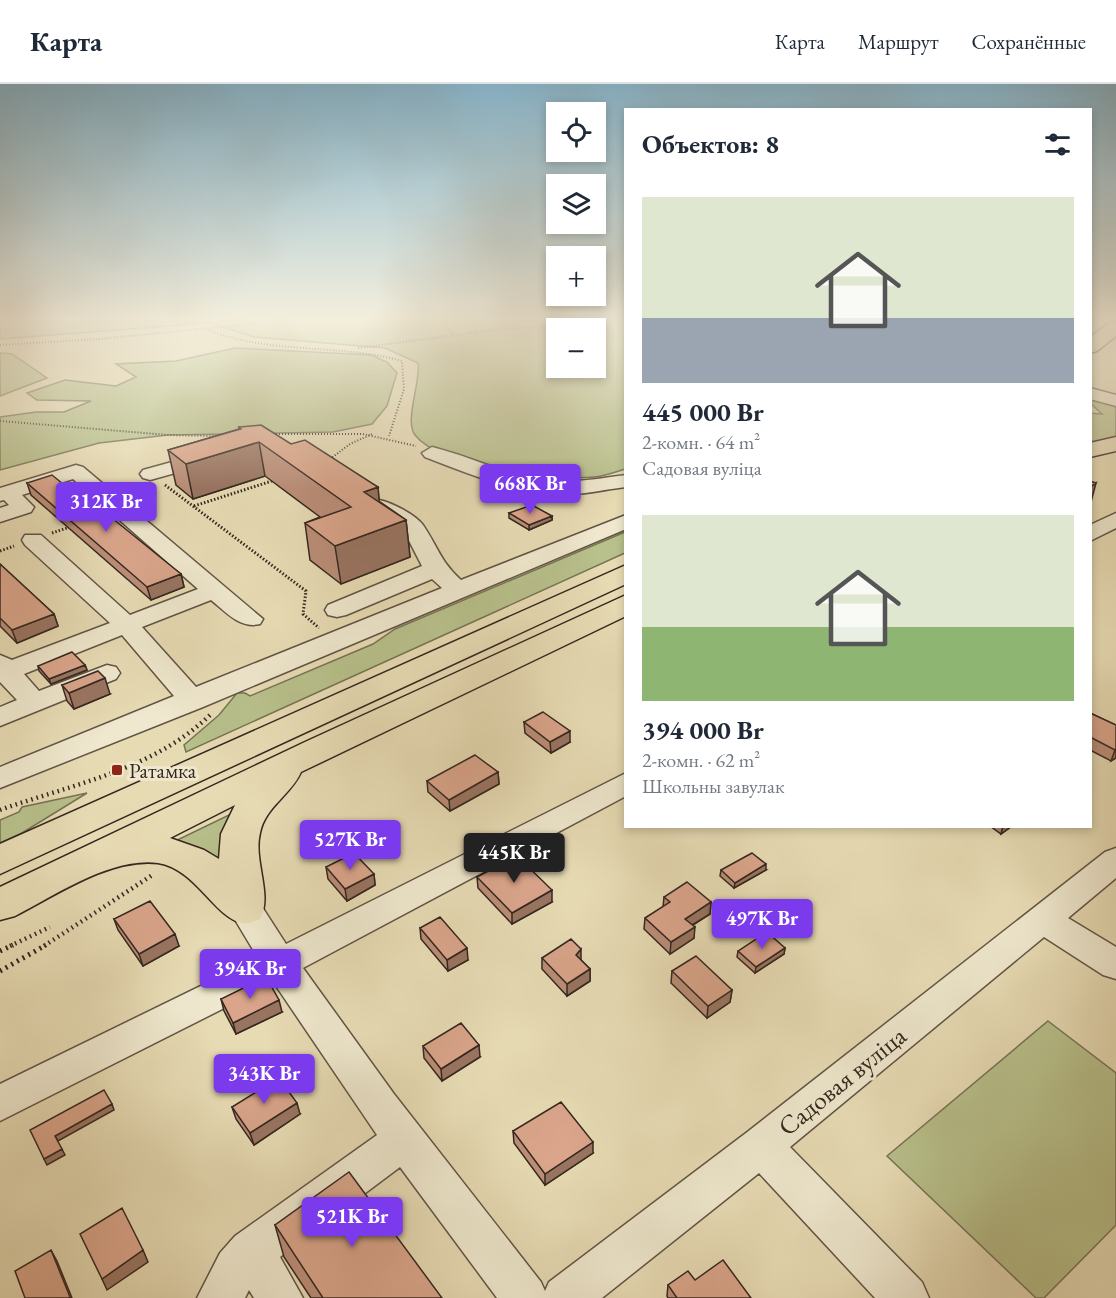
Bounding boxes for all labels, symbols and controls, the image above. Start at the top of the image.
text: Карта [30,23,102,59]
text: Карта [775,28,825,55]
text: Маршрут [858,28,939,55]
text: Сохранённые [972,28,1086,55]
map controls [546,102,606,378]
button: locate [546,102,606,162]
text: Объектов: 8 [642,127,779,161]
icon: filters [1041,128,1074,161]
button: layers [546,174,606,234]
icon: home [804,236,912,344]
button: + [546,246,606,306]
button: − [546,318,606,378]
text: 445 000 Br [642,395,764,429]
text: 2-комн. · 64 m² [642,429,760,455]
text: Садовая вуліца [642,455,762,481]
pin: 668K Br [475,464,585,515]
text: 668K Br [494,470,566,496]
pin: 312K Br [51,482,161,533]
text: 312K Br [70,488,142,514]
icon: home [804,554,912,662]
text: 394 000 Br [642,713,764,747]
text: 2-комн. · 62 m² [642,747,760,773]
place label: Ратамка [129,757,197,784]
marker: Ратамка [110,763,124,777]
text: Школьны завулак [642,773,785,799]
pin: 527K Br [295,820,405,871]
text: 527K Br [314,826,386,852]
pin: 445K Br [459,833,569,884]
text: 445K Br [478,839,550,865]
pin: 497K Br [707,899,817,950]
text: 497K Br [726,905,798,931]
pin: 394K Br [195,949,305,1000]
text: 394K Br [214,955,286,981]
street label: Садовая вуліца [771,1018,914,1143]
pin: 343K Br [209,1054,319,1105]
text: 343K Br [228,1060,300,1086]
pin: 521K Br [297,1197,407,1248]
text: 521K Br [316,1203,388,1229]

